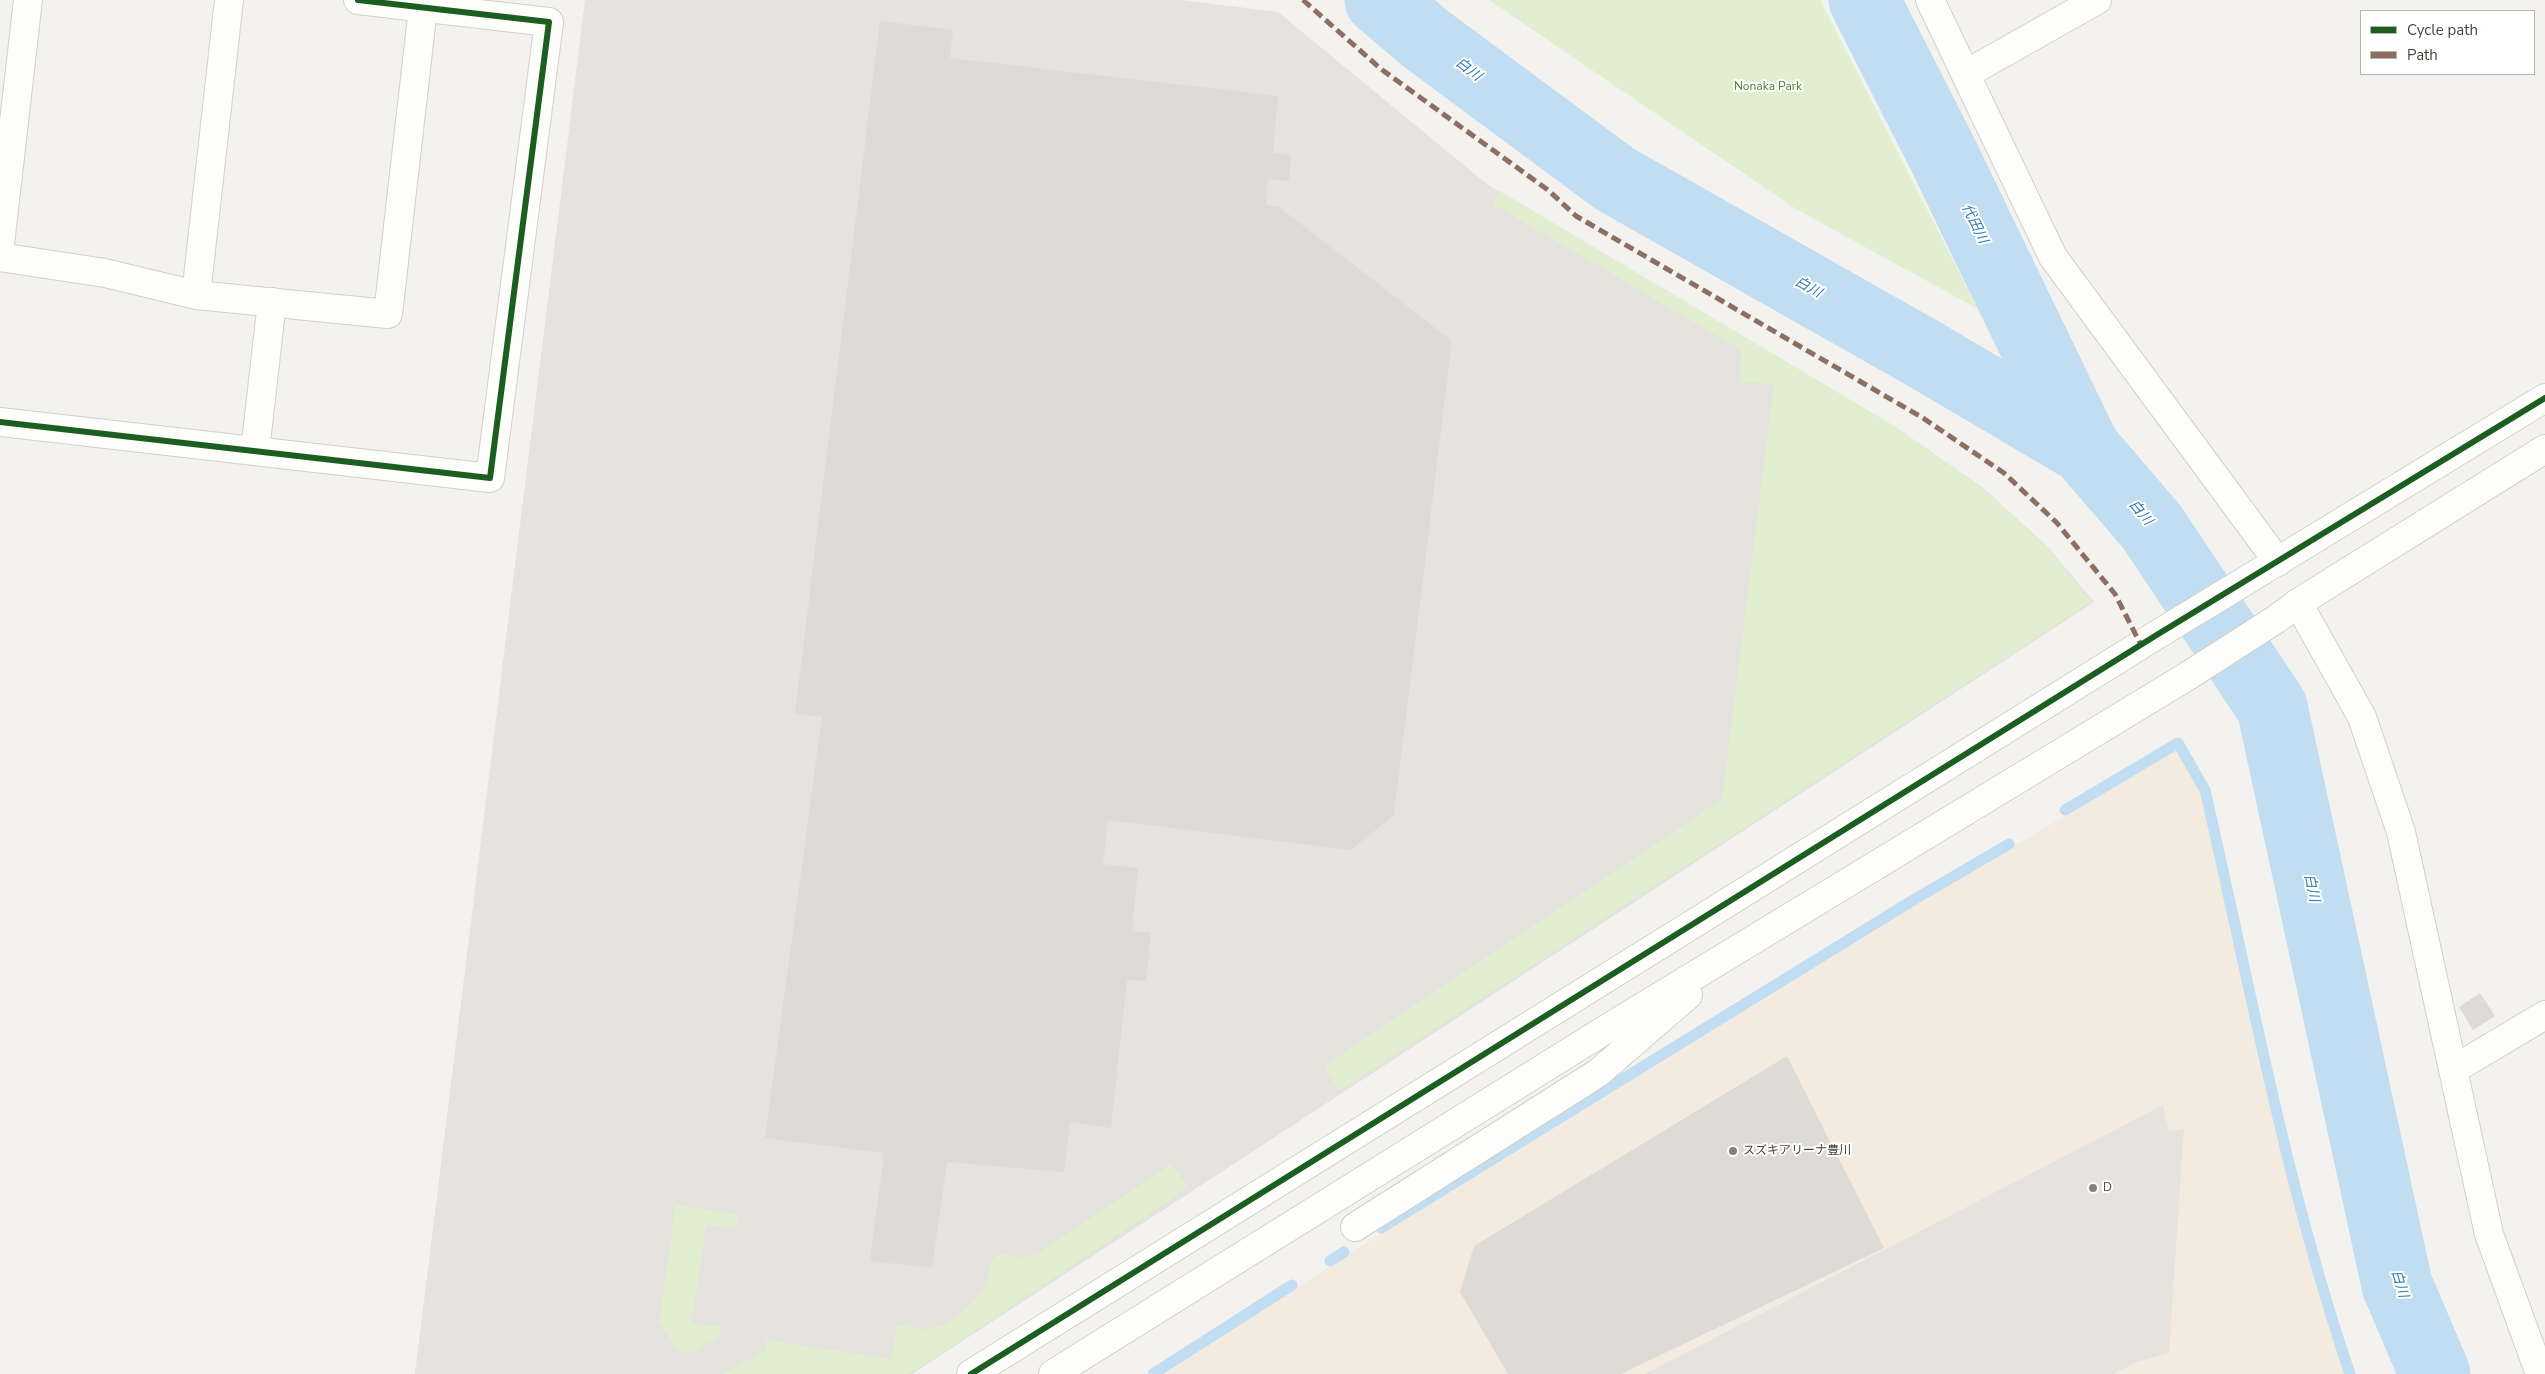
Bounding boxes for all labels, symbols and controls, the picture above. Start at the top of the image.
legend [2360,10,2535,75]
text: Cycle path [2407,20,2478,40]
text: Path [2407,45,2438,65]
water label: 白川 [1452,55,1484,85]
park label: Nonaka Park [1734,80,1802,94]
water label: 代田川 [1957,201,1991,247]
water label: 白川 [1792,274,1824,302]
water label: 白川 [2125,497,2155,529]
water label: 白川 [2300,873,2322,903]
place label: スズキアリーナ豊川 [1743,1144,1851,1158]
marker: スズキアリーナ豊川 [1727,1145,1739,1157]
place label: D [2103,1181,2112,1195]
marker: D [2087,1182,2099,1194]
water label: 白川 [2387,1268,2411,1300]

